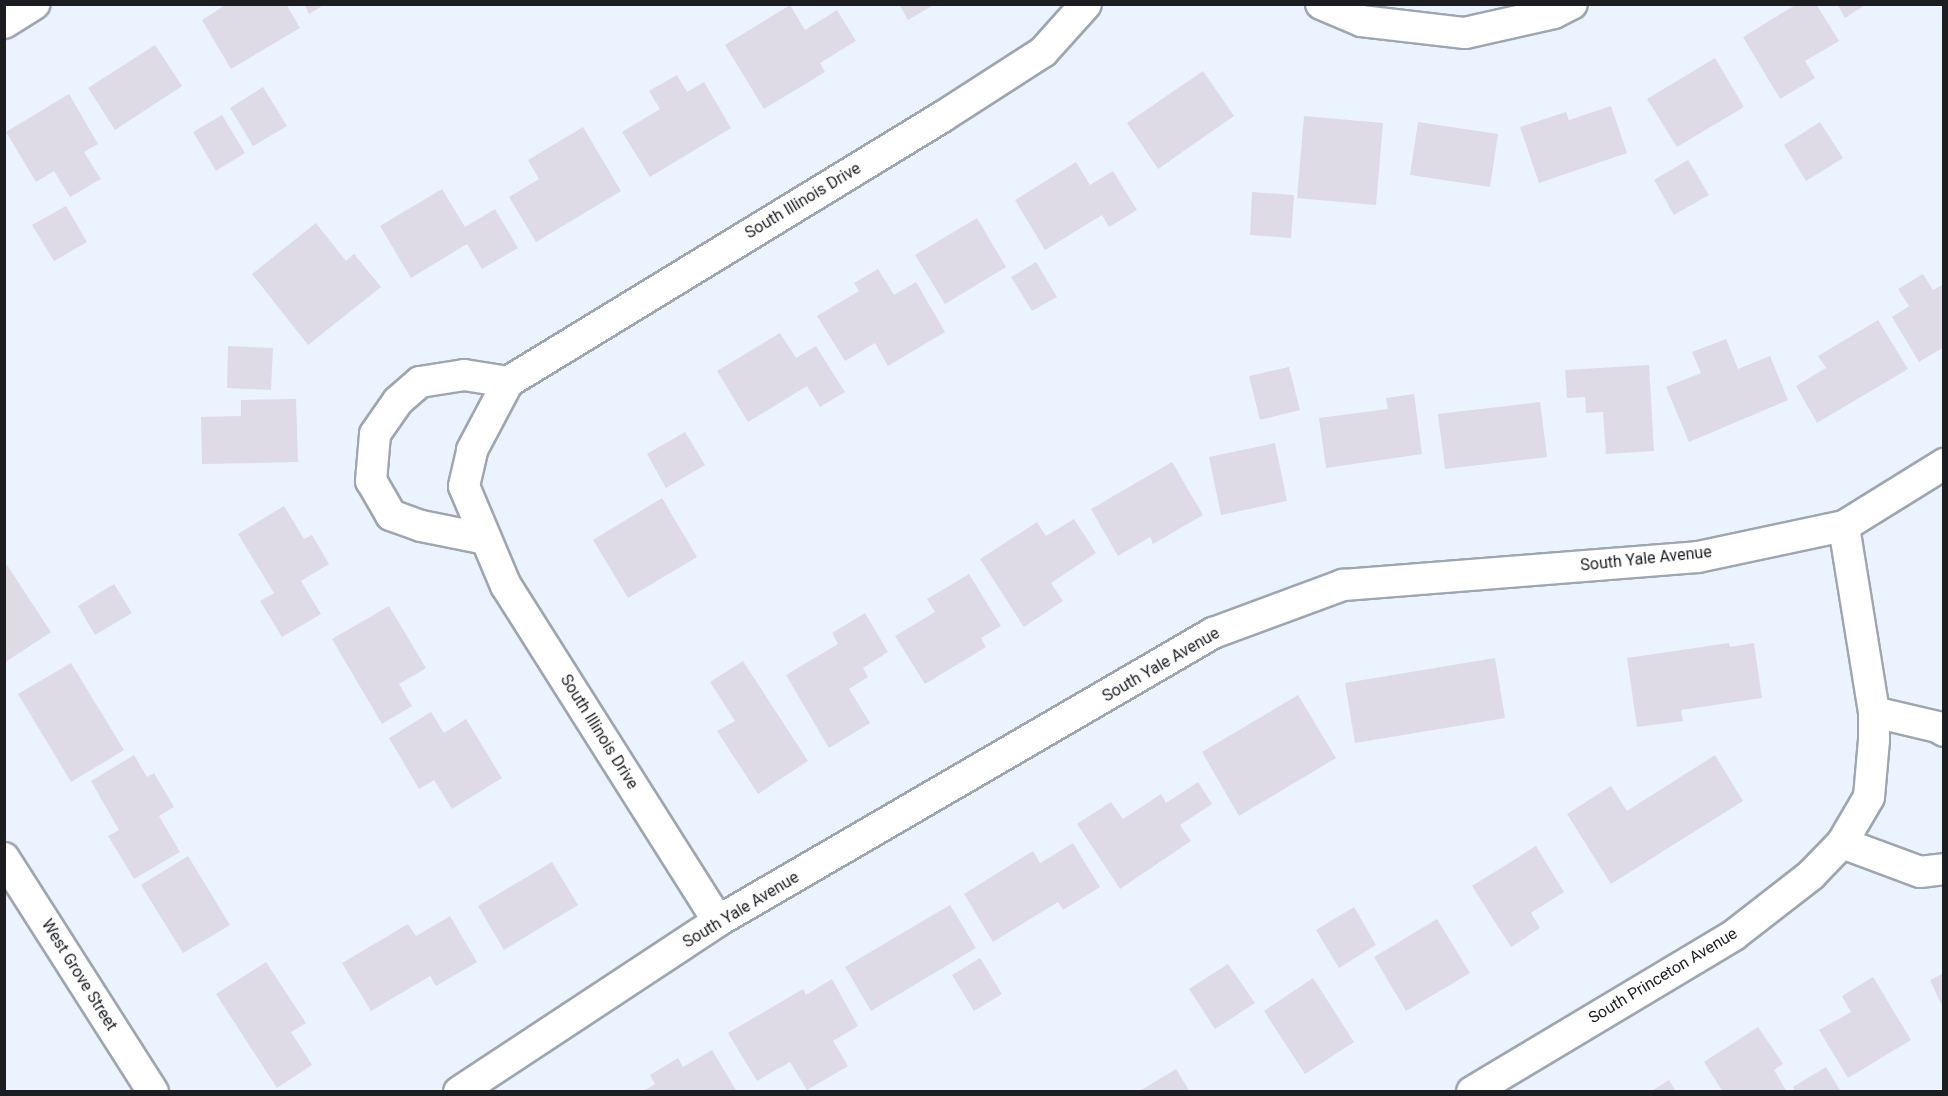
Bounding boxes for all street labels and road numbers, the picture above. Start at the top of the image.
street label: South Illinois Drive [742,159,864,243]
street label: South Yale Avenue [1579,543,1713,575]
street label: South Yale Avenue [1099,624,1223,706]
street label: South Illinois Drive [556,671,642,793]
street label: South Yale Avenue [680,868,802,952]
street label: West Grove Street [37,916,121,1034]
street label: South Princeton Avenue [1585,924,1741,1028]

